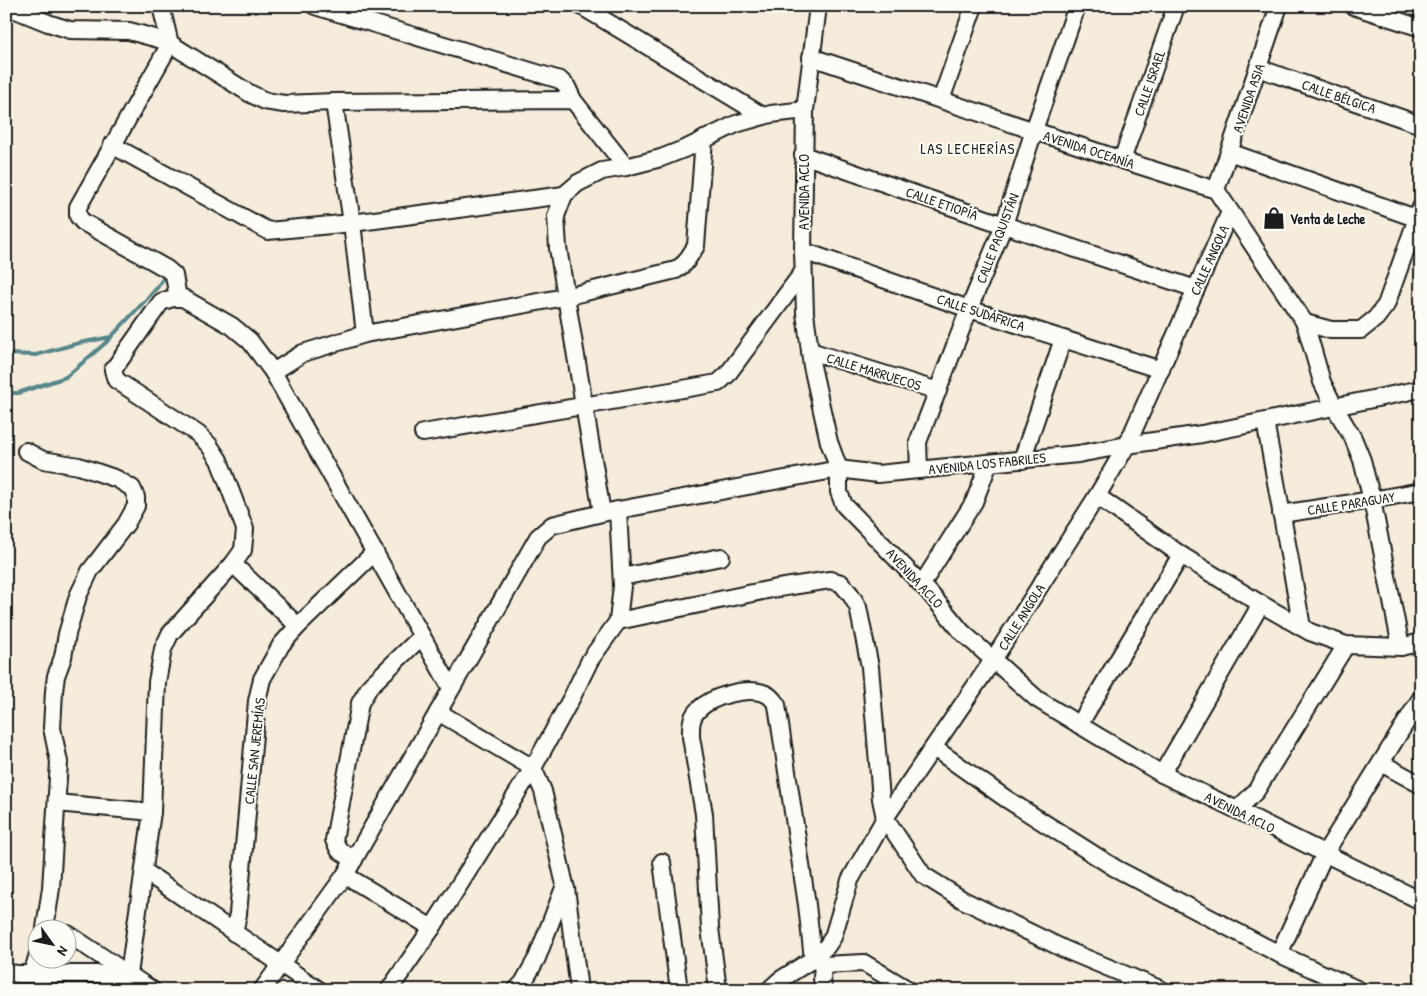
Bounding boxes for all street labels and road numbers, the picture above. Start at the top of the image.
street label: CALLE ISRAEL [1129,47,1169,119]
street label: AVENIDA ASIA [1227,61,1269,135]
street label: CALLE BÉLGICA [1299,74,1379,118]
street label: AVENIDA OCEANÍA [1041,125,1137,173]
street label: AVENIDA ACLO [794,154,813,230]
street label: CALLE ETIOPÍA [903,182,981,224]
street label: CALLE PAQUISTÁN [971,190,1023,286]
street label: CALLE ANGOLA [1185,222,1233,298]
street label: CALLE SUDÁFRICA [935,289,1028,335]
street label: CALLE MARRUECOS [824,348,924,395]
street label: AVENIDA LOS FABRILES [928,447,1047,479]
street label: CALLE PARAGUAY [1306,487,1397,519]
street label: AVENIDA ACLO [882,544,948,612]
street label: CALLE ANGOLA [993,580,1049,654]
street label: CALLE SAN JEREMÍAS [239,696,269,805]
street label: AVENIDA ACLO [1202,787,1278,837]

